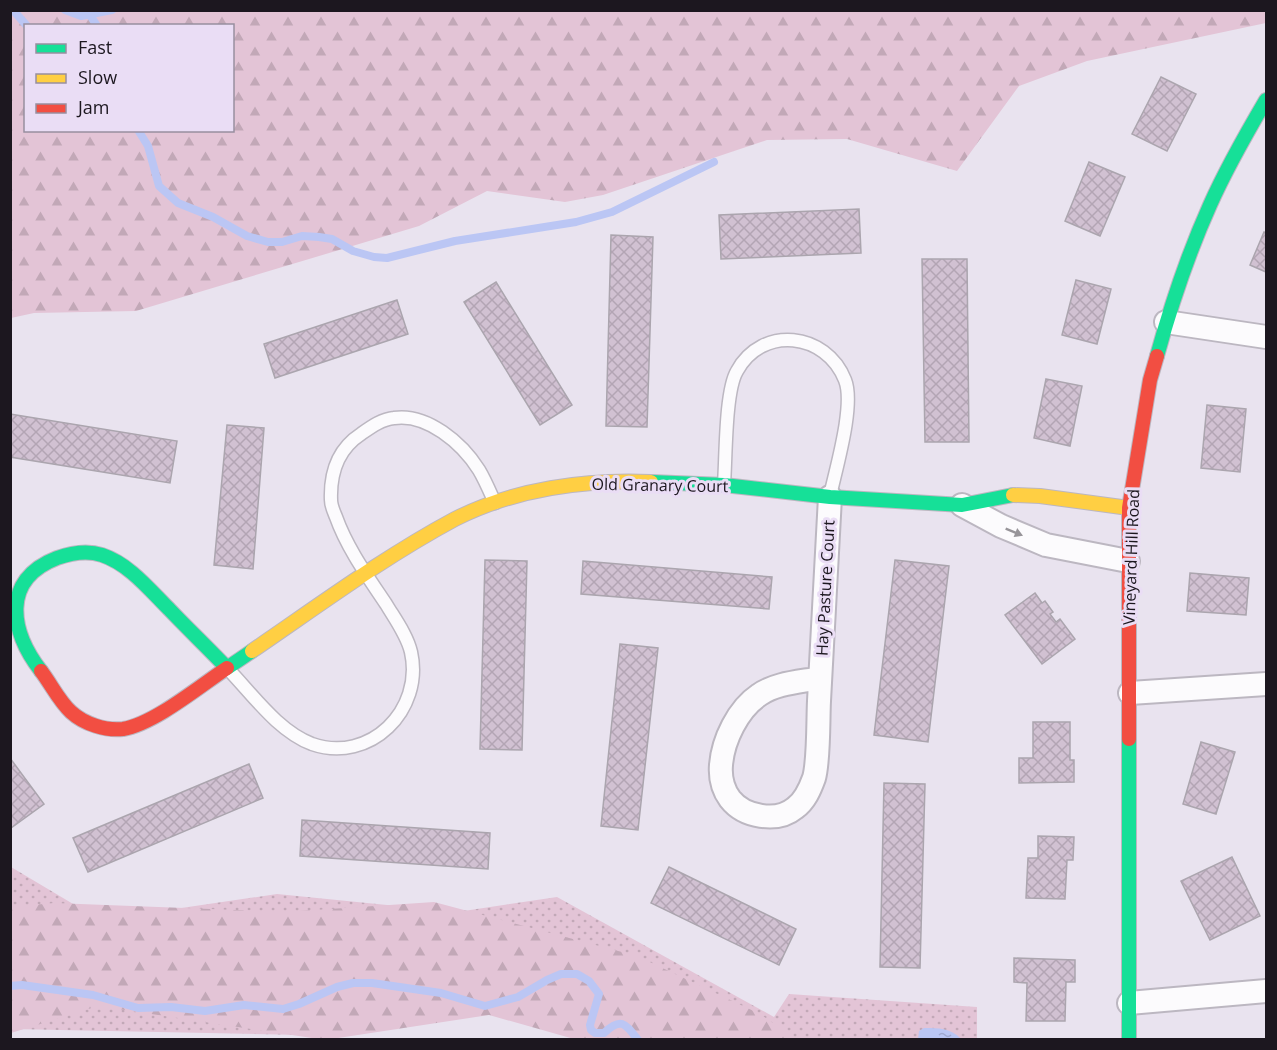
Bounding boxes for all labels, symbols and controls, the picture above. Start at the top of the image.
legend [24,24,234,132]
text: Fast [78,35,112,59]
text: Slow [78,65,117,89]
text: Jam [76,95,110,119]
street label: Old Granary Court [591,473,729,497]
street label: Vineyard Hill Road [1118,489,1144,625]
street label: Hay Pasture Court [810,519,840,656]
one-way arrow [1005,528,1023,537]

